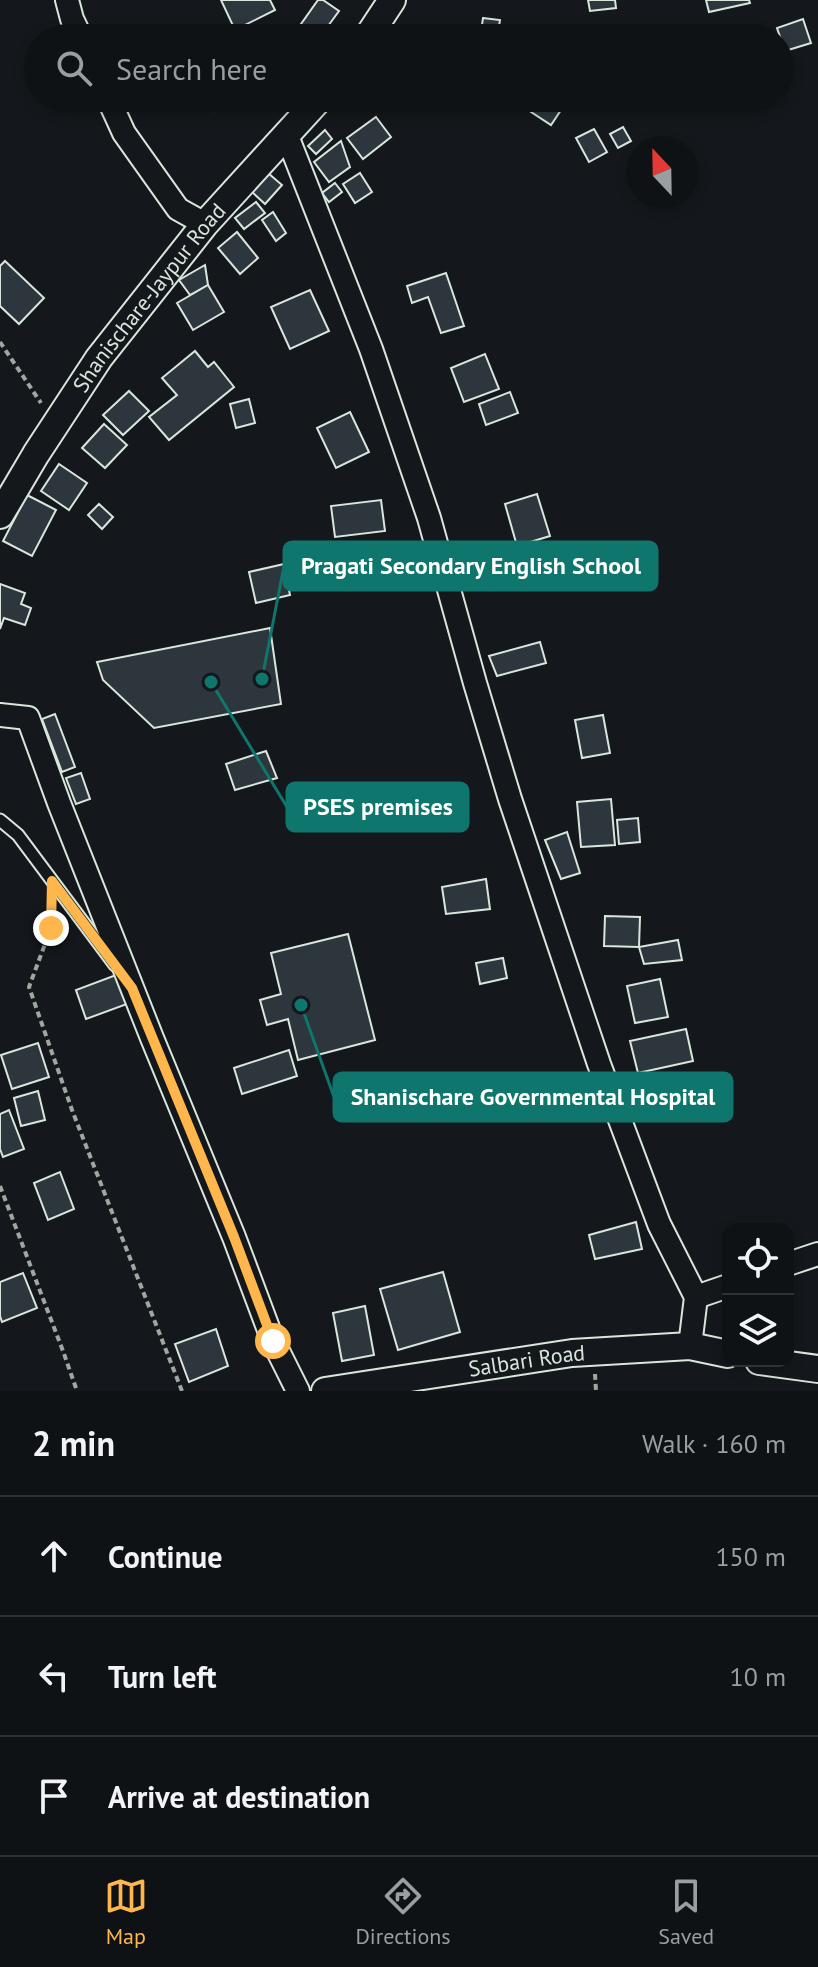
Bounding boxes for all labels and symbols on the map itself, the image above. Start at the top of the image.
north arrow [626,136,698,208]
street label: Shanischare-Jaypur Road [66,197,231,397]
callout: Pragati Secondary English School [284,542,657,590]
text: Pragati Secondary English School [301,550,642,581]
callout: PSES premises [287,783,468,831]
text: PSES premises [303,791,453,822]
route end [33,910,69,946]
callout: Shanischare Governmental Hospital [334,1073,732,1121]
text: Shanischare Governmental Hospital [351,1081,716,1112]
route start [255,1323,291,1359]
street label: Salbari Road [466,1338,586,1383]

